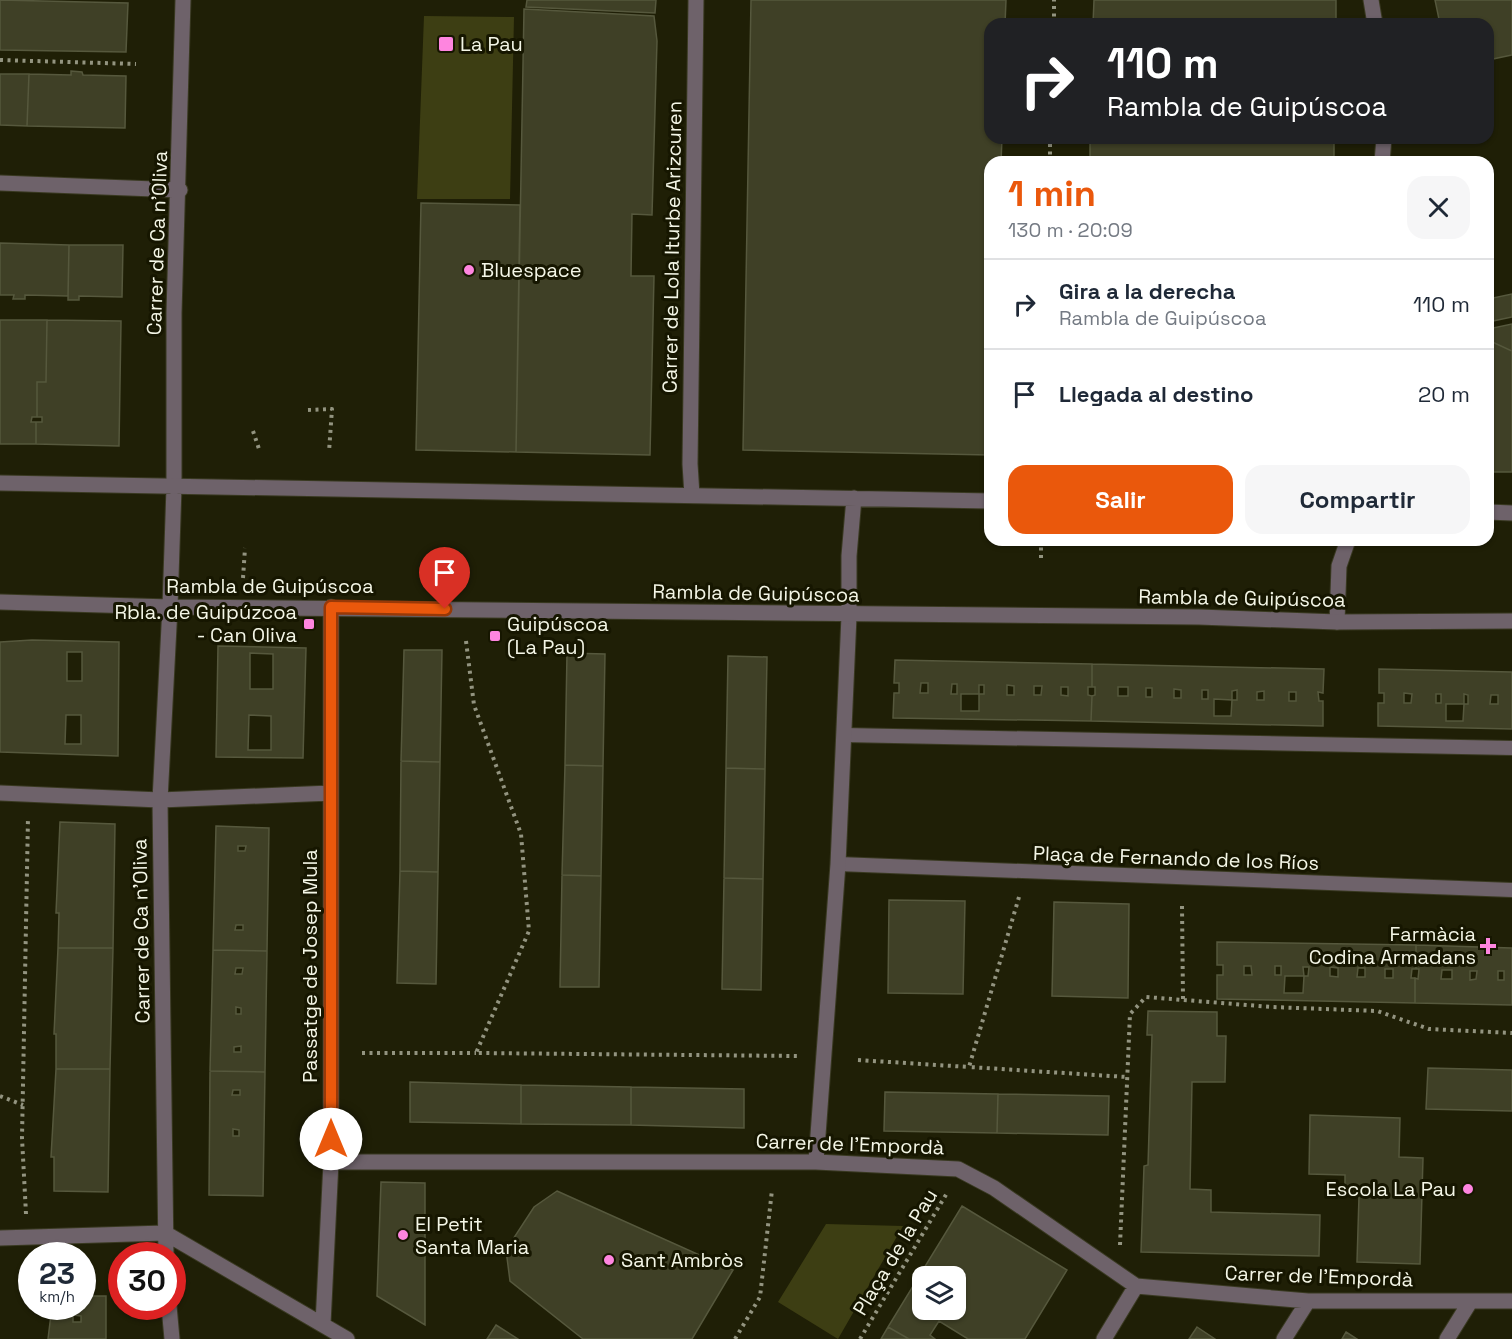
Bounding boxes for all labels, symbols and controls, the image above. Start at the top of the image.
place label: La Pau [460,31,523,57]
marker: La Pau [437,35,455,53]
text: 110 m [1107,37,1219,90]
icon: right [1008,42,1086,120]
text: Rambla de Guipúscoa [1107,89,1387,124]
street label: Carrer de Lola Iturbe Arizcuren [656,101,688,393]
street label: Carrer de Ca n'Oliva [141,150,173,336]
text: 1 min [1008,171,1096,217]
button: close [1407,176,1470,239]
text: 130 m · 20:09 [1008,217,1133,243]
place label: Bluespace [481,257,582,283]
marker: Bluespace [462,263,476,277]
text: Gira a la derecha [1059,277,1236,305]
icon: right [1008,288,1041,321]
text: 110 m [1413,290,1470,318]
text: Rambla de Guipúscoa [1059,305,1266,331]
icon: arrive [1008,378,1041,411]
text: Llegada al destino [1059,380,1253,408]
text: 20 m [1418,380,1470,408]
button: Salir [1008,465,1233,534]
button: Compartir [1245,465,1470,534]
pin [419,547,470,609]
icon: arrive [428,556,461,589]
street label: Rambla de Guipúscoa [166,573,374,599]
street label: Rambla de Guipúscoa [652,578,860,608]
street label: Rambla de Guipúscoa [1138,583,1346,613]
place label: Rbla. de Guipúzcoa - Can Oliva [114,599,297,648]
place label: Guipúscoa (La Pau) [507,611,609,660]
marker: Rbla. de Guipúzcoa - Can Oliva [302,617,316,631]
marker: Guipúscoa (La Pau) [488,629,502,643]
street label: Carrer de Ca n'Oliva [126,838,156,1024]
street label: Plaça de Fernando de los Ríos [1032,840,1320,876]
street label: Passatge de Josep Mula [297,849,323,1083]
place label: Farmàcia Codina Armadans [1309,921,1476,970]
marker: Farmàcia Codina Armadans [1481,939,1495,953]
position arrow [299,1107,363,1171]
street label: Carrer de l'Empordà [755,1128,945,1160]
place label: Escola La Pau [1326,1176,1456,1202]
marker: Escola La Pau [1461,1182,1475,1196]
street label: Plaça de la Pau [847,1184,943,1320]
place label: El Petit Santa Maria [415,1211,529,1260]
marker: El Petit Santa Maria [396,1228,410,1242]
speed limit sign: 30 [108,1242,186,1320]
place label: Sant Ambròs [621,1247,744,1273]
marker: Sant Ambròs [602,1253,616,1267]
text: 23 [39,1254,75,1293]
street label: Carrer de l'Empordà [1224,1260,1414,1292]
map controls [912,1266,966,1320]
button: layers [912,1266,966,1320]
text: km/h [39,1287,75,1306]

